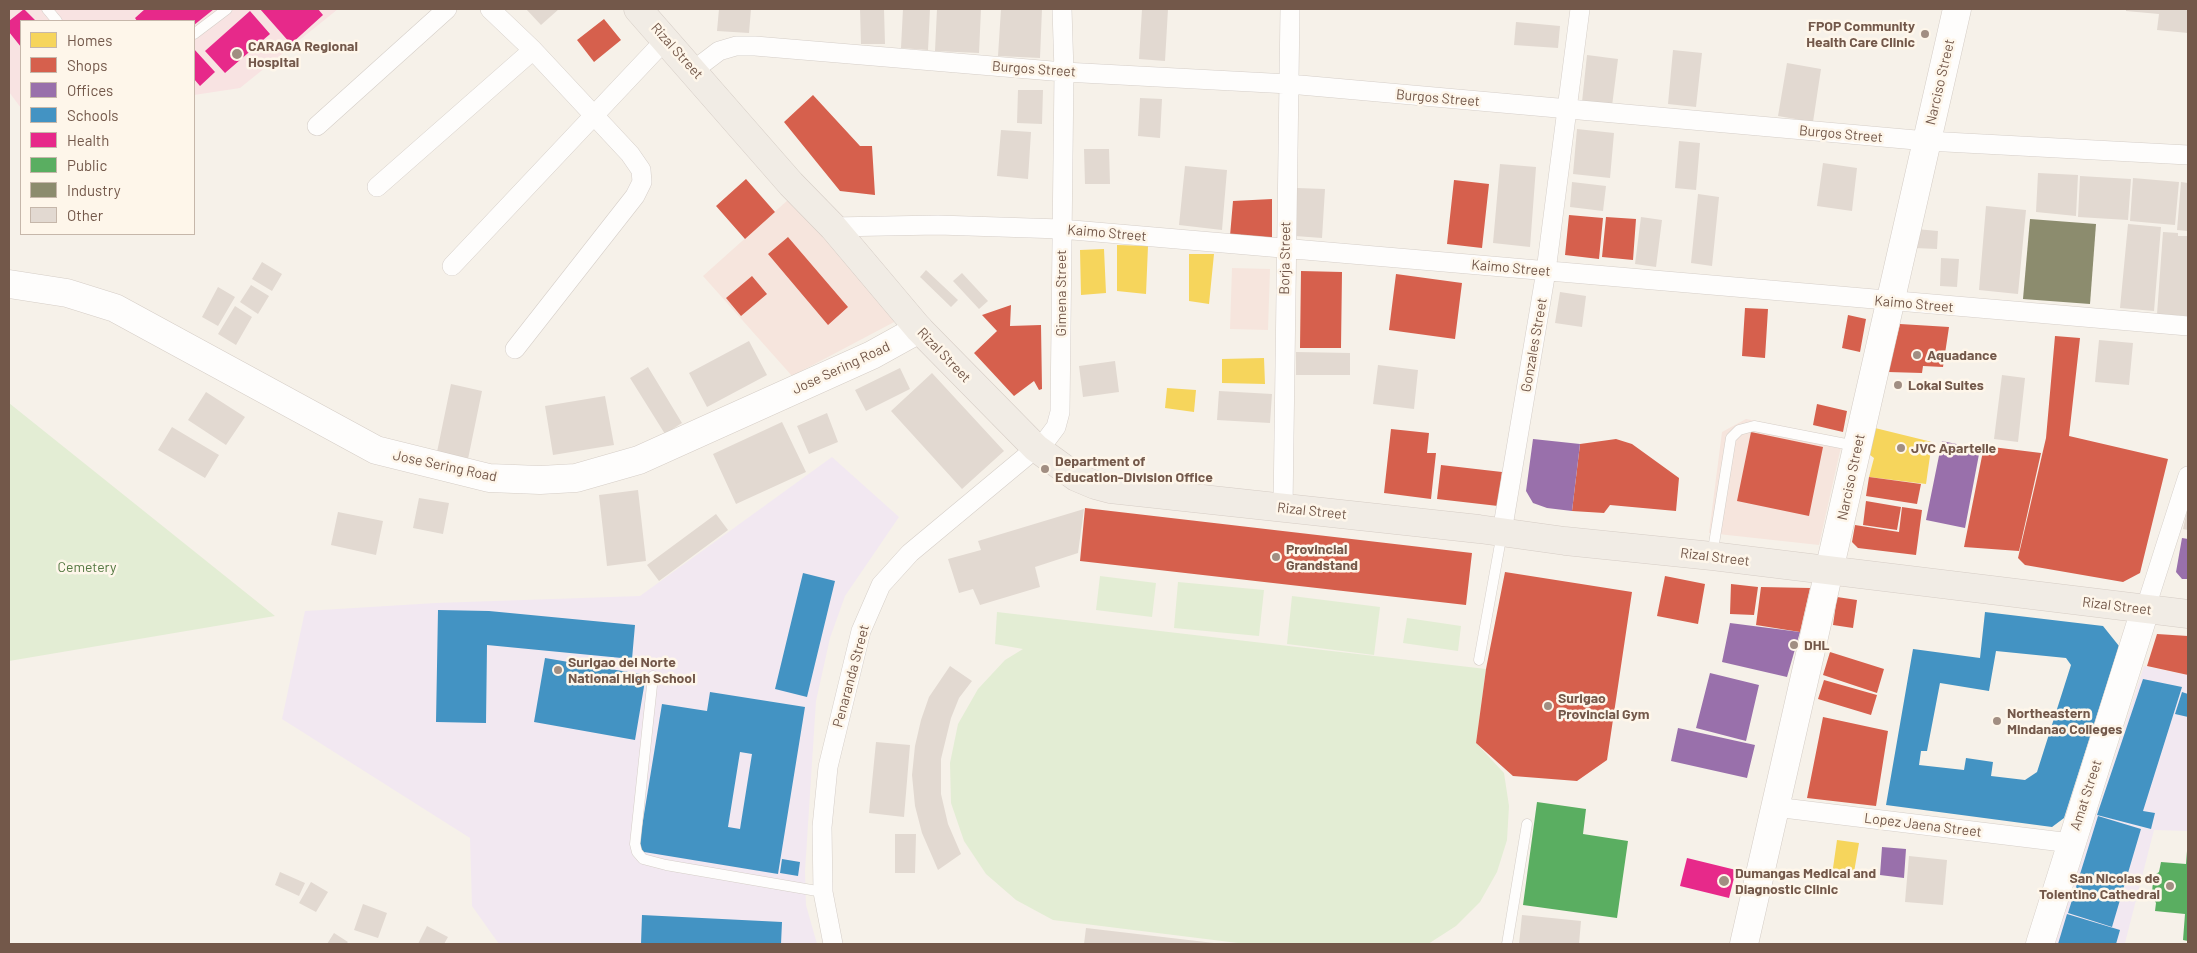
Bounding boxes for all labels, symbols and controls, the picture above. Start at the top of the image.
place label: FPOP Community Health Care Clinic [1806,18,1915,50]
street label: Rizal Street [647,19,707,83]
legend [20,20,195,235]
marker: FPOP Community Health Care Clinic [1919,28,1931,40]
text: Homes [67,31,112,49]
street label: Narciso Street [1922,37,1958,127]
place label: CARAGA Regional Hospital [248,38,358,70]
marker: CARAGA Regional Hospital [230,47,244,61]
text: Shops [67,56,107,74]
street label: Burgos Street [992,58,1076,80]
text: Offices [67,81,113,99]
street label: Burgos Street [1395,86,1481,110]
text: Schools [67,106,119,124]
street label: Burgos Street [1798,122,1884,146]
text: Health [67,131,109,149]
text: Public [67,156,107,174]
text: Industry [67,181,121,199]
text: Other [67,206,103,224]
street label: Kaimo Street [1067,221,1147,245]
street label: Borja Street [1276,221,1294,295]
street label: Gimena Street [1053,250,1069,336]
street label: Kaimo Street [1471,256,1551,280]
street label: Kaimo Street [1874,292,1954,316]
street label: Gonzales Street [1517,297,1551,393]
street label: Rizal Street [914,324,974,386]
street label: Jose Sering Road [790,338,892,398]
place label: Aquadance [1927,347,1997,363]
marker: Aquadance [1911,349,1923,361]
place label: Lokal Suites [1908,377,1984,393]
marker: Lokal Suites [1892,379,1904,391]
street label: Narciso Street [1834,432,1868,522]
place label: JVC Apartelle [1911,440,1996,456]
marker: JVC Apartelle [1895,442,1907,454]
street label: Jose Sering Road [392,447,498,485]
place label: Department of Education-Division Office [1055,453,1213,486]
marker: Department of Education-Division Office [1039,463,1051,475]
street label: Rizal Street [1276,499,1348,523]
place label: Provincial Grandstand [1286,541,1358,574]
street label: Rizal Street [1679,544,1751,570]
marker: Provincial Grandstand [1270,551,1282,563]
park label: Cemetery [57,559,117,575]
street label: Rizal Street [2081,593,2153,619]
street label: Penaranda Street [829,623,873,729]
place label: DHL [1804,637,1829,653]
marker: DHL [1788,639,1800,651]
place label: Surigao del Norte National High School [568,654,696,686]
marker: Surigao del Norte National High School [552,664,564,676]
place label: Surigao Provincial Gym [1558,690,1649,722]
marker: Surigao Provincial Gym [1542,700,1554,712]
place label: Northeastern Mindanao Colleges [2007,705,2122,738]
marker: Northeastern Mindanao Colleges [1991,715,2003,727]
street label: Amat Street [2067,758,2105,832]
street label: Lopez Jaena Street [1863,809,1983,841]
place label: Dumangas Medical and Diagnostic Clinic [1735,865,1876,898]
place label: San Nicolas de Tolentino Cathedral [2039,870,2160,902]
marker: Dumangas Medical and Diagnostic Clinic [1717,874,1731,888]
marker: San Nicolas de Tolentino Cathedral [2164,880,2176,892]

